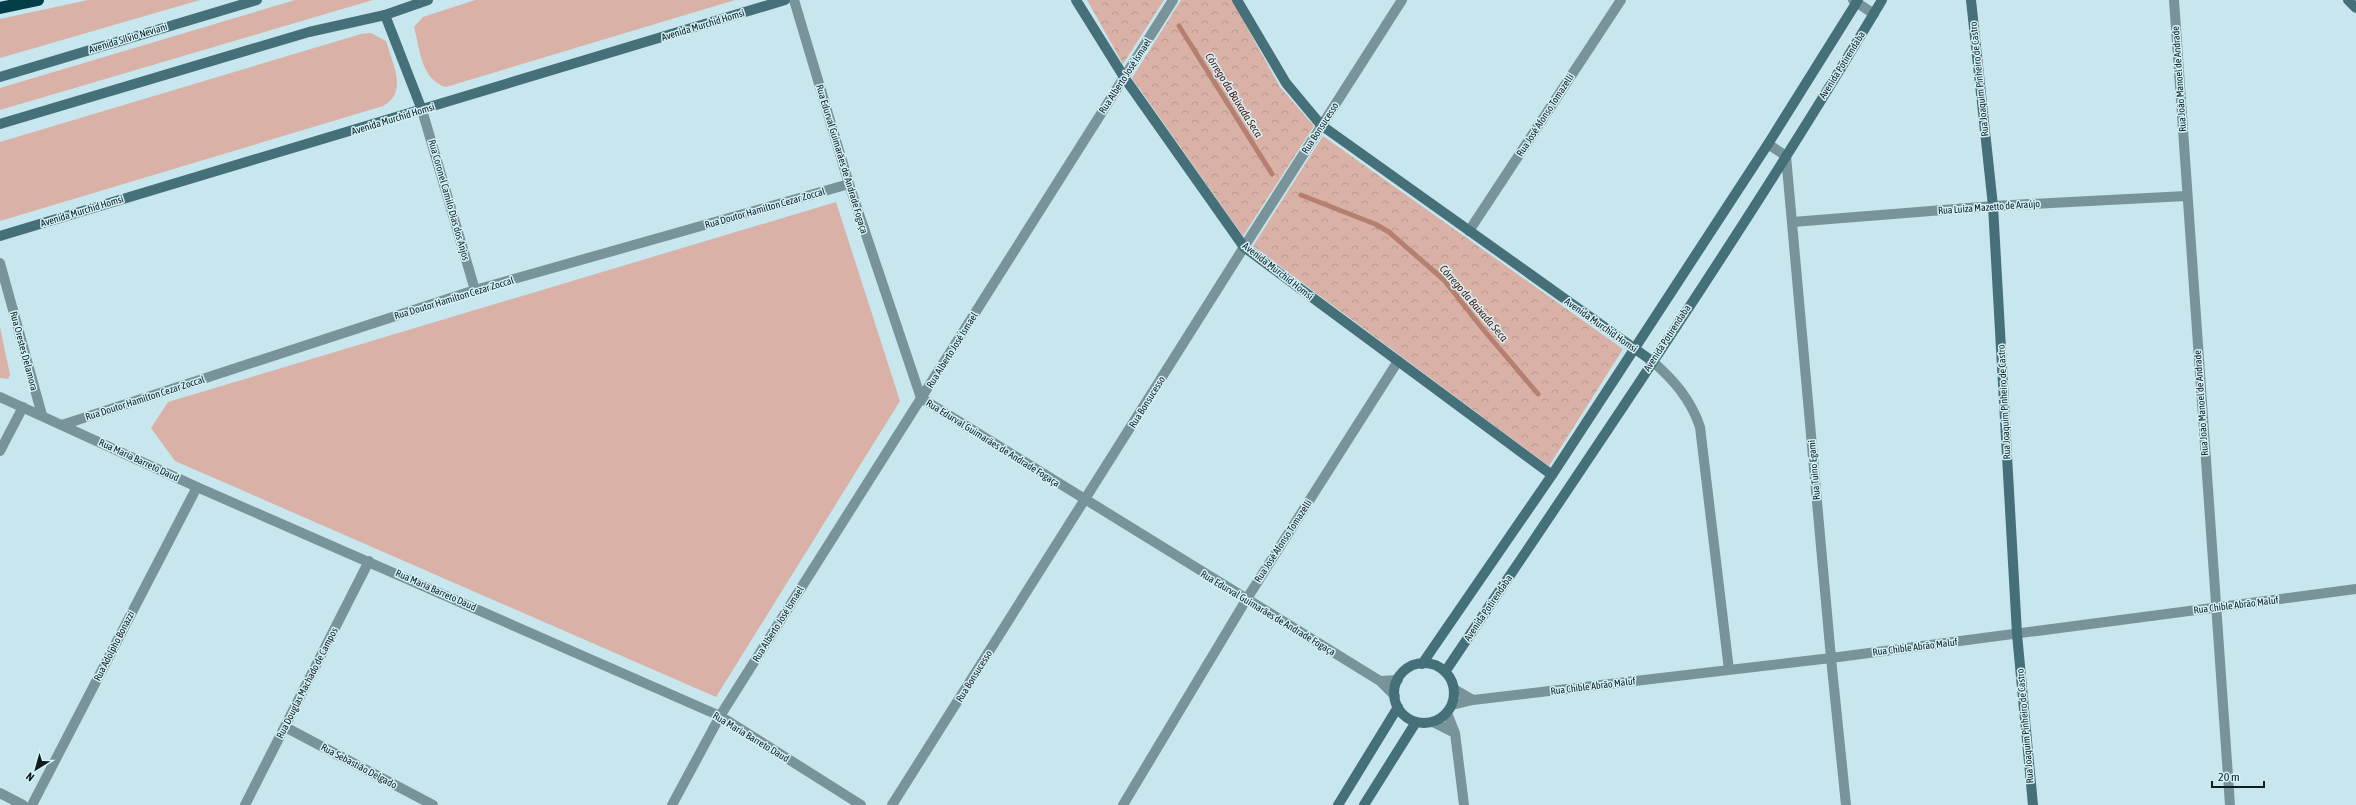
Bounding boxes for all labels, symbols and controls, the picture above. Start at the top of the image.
street label: Avenida Murchid Homsi [660,7,746,43]
street label: Avenida Sílvio Neviani [87,21,169,55]
street label: Rua Joaquim Pinheiro de Castro [1967,21,1990,137]
street label: Rua João Manoel de Andrade [2170,25,2188,132]
street label: Avenida Potirendaba [1817,29,1867,101]
street label: Rua Alberto José Ismael [1097,36,1153,115]
water label: Córrego da Baixada Seca [1203,51,1265,139]
street label: Rua José Afonso Tomazelli [1514,72,1576,158]
street label: Rua Edurval Guimarães de Andrade Fogaça [814,83,870,235]
street label: Rua Bonsucesso [1299,100,1341,156]
street label: Avenida Murchid Homsi [350,101,436,137]
street label: Rua Coronel Camilo Dias dos Anjos [426,138,472,262]
street label: Rua Doutor Hamilton Cezar Zoccal [704,185,827,230]
street label: Avenida Murchid Homsi [39,193,125,229]
street label: Rua Luíza Mazetto de Araújo [1938,198,2041,216]
street label: Avenida Murchid Homsi [1241,240,1315,302]
water label: Córrego da Baixada Seca [1438,262,1510,344]
street label: Rua Doutor Hamilton Cezar Zoccal [393,274,516,321]
street label: Avenida Murchid Homsi [1562,296,1640,354]
street label: Avenida Potirendaba [1641,302,1693,373]
street label: Rua Orestes Delamora [8,310,40,392]
street label: Rua Alberto José Ismael [924,310,980,390]
street label: Rua Joaquim Pinheiro de Castro [1995,344,2013,460]
street label: Rua João Manoel de Andrade [2192,349,2210,456]
street label: Rua Doutor Hamilton Cezar Zoccal [84,373,206,422]
street label: Rua Bonsucesso [1127,374,1167,430]
street label: Rua Edurval Guimarães de Andrade Fogaça [924,397,1062,489]
street label: Rua Maria Barreto Daud [97,437,181,483]
street label: Rua Tuino Egami [1806,439,1822,501]
street label: Rua José Afonso Tomazelli [1252,498,1314,584]
street label: Rua Maria Barreto Daud [394,567,478,613]
street label: Rua Edurval Guimarães de Andrade Fogaça [1199,568,1338,658]
street label: Avenida Potirendaba [1462,573,1514,643]
street label: Rua Alberto José Ismael [750,584,806,664]
street label: Rua Chible Abrão Maluf [2193,594,2279,616]
street label: Rua Adolpho Bonazzi [92,609,136,683]
street label: Rua Douglas Machado de Campos [274,625,340,740]
street label: Rua Chible Abrão Maluf [1872,636,1958,658]
street label: Rua Bonsucesso [954,648,994,704]
street label: Rua Joaquim Pinheiro de Castro [2014,668,2036,784]
street label: Rua Chible Abrão Maluf [1550,675,1636,697]
street label: Rua Maria Barreto Daud [711,710,791,764]
street label: Rua Sebastião Delgado [319,741,399,791]
north arrow [16,749,56,789]
scale bar [2212,763,2264,789]
text: N [24,770,36,784]
text: 20 m [2218,770,2240,784]

